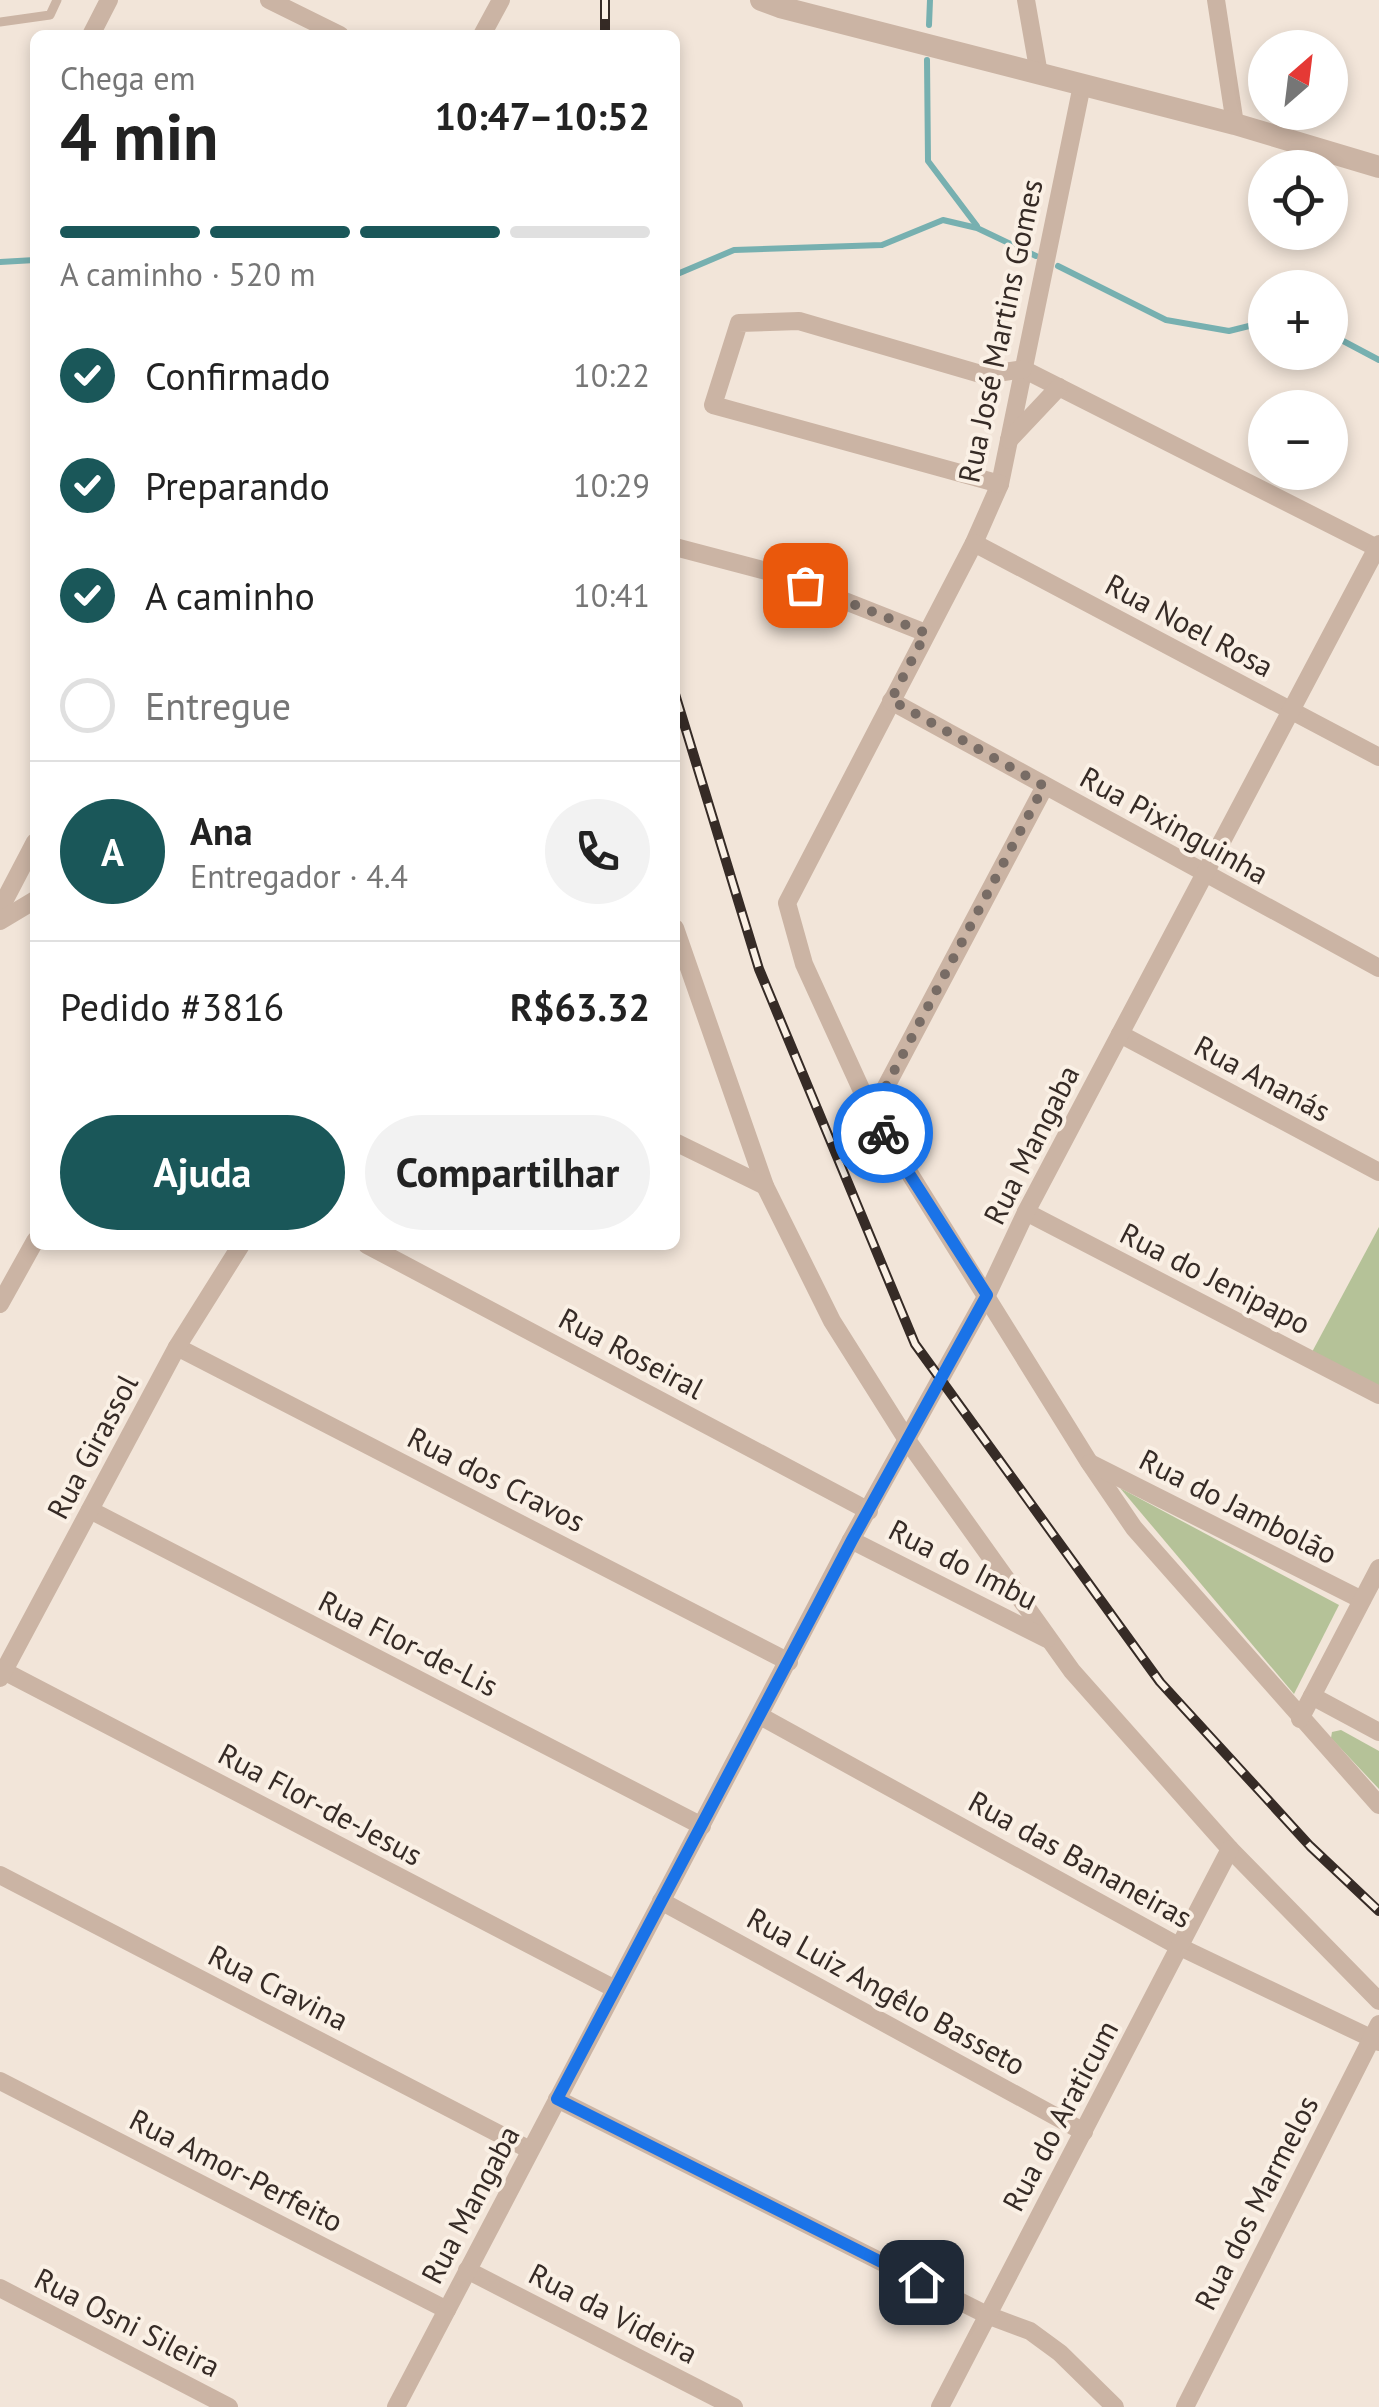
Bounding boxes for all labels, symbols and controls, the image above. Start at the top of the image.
north arrow [1248,30,1348,130]
map controls [1248,30,1348,490]
text: Chega em [60,57,196,99]
text: 10:47–10:52 [435,91,650,140]
text: 4 min [60,94,219,178]
button: locate [1248,150,1348,250]
street label: Rua José Martins Gomes [948,176,1051,486]
text: A caminho · 520 m [60,253,315,295]
button: + [1248,270,1348,370]
icon: check [60,348,115,403]
text: Confirmado [145,351,330,400]
text: 10:22 [573,354,650,396]
button: − [1248,390,1348,490]
icon: check [60,458,115,513]
text: Preparando [145,461,330,510]
text: 10:29 [573,464,650,506]
pin [763,543,848,628]
icon: bag [778,558,833,613]
street label: Rua Noel Rosa [1099,564,1280,685]
icon: check [60,568,115,623]
text: A caminho [145,571,315,620]
text: 10:41 [573,574,650,616]
text: Entregue [145,681,291,730]
street label: Rua Pixinguinha [1074,757,1276,892]
button: phone [545,799,650,904]
text: Ana [190,806,253,855]
text: A [101,827,124,876]
text: Entregador · 4.4 [190,855,408,897]
text: Pedido #3816 [60,982,284,1031]
text: R$63.32 [510,982,650,1031]
street label: Rua Ananás [1188,1026,1337,1130]
street label: Rua Mangaba [974,1058,1087,1231]
courier [833,1083,933,1183]
icon: bike [856,1106,911,1161]
button: Ajuda [60,1115,345,1230]
button: Compartilhar [365,1115,650,1230]
street label: Rua do Jenipapo [1114,1213,1318,1342]
street label: Rua Roseiral [552,1298,711,1407]
street label: Rua Girassol [37,1367,146,1525]
street label: Rua dos Cravos [401,1417,592,1540]
street label: Rua do Jambolão [1133,1439,1344,1572]
street label: Rua do Imbu [883,1509,1045,1618]
street label: Rua Flor-de-Lis [312,1581,505,1705]
street label: Rua Flor-de-Jesus [212,1734,429,1874]
street label: Rua das Bananeiras [962,1781,1199,1936]
street label: Rua Luiz Angêlo Basseto [741,1898,1033,2083]
street label: Rua Cravina [202,1935,355,2039]
street label: Rua do Araticum [993,2013,1126,2218]
street label: Rua dos Marmelos [1185,2089,1326,2316]
street label: Rua Amor-Perfeito [123,2099,350,2240]
street label: Rua Mangaba [412,2118,528,2290]
pin [879,2240,964,2325]
street label: Rua da Videira [523,2253,705,2372]
icon: home [894,2255,949,2310]
street label: Rua Osni Sileira [28,2258,227,2385]

